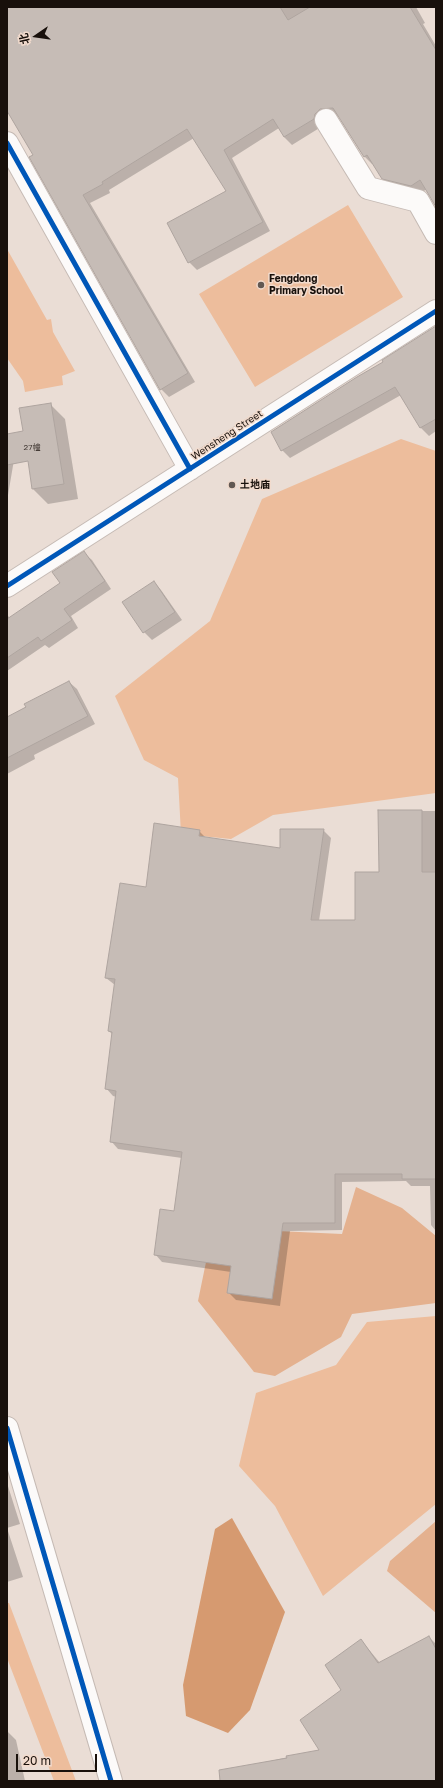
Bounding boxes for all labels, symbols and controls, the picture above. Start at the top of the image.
north arrow [16,16,56,56]
text: 北 [16,32,31,46]
place label: Fengdong Primary School [269,273,343,296]
marker: Fengdong Primary School [256,280,266,290]
street label: Wensheng Street [189,407,265,463]
house number: 27幢 [24,442,40,452]
place label: 土地庙 [240,479,270,491]
marker: 土地庙 [227,480,237,490]
scale bar [18,1746,99,1772]
text: 20 m [23,1753,51,1768]

